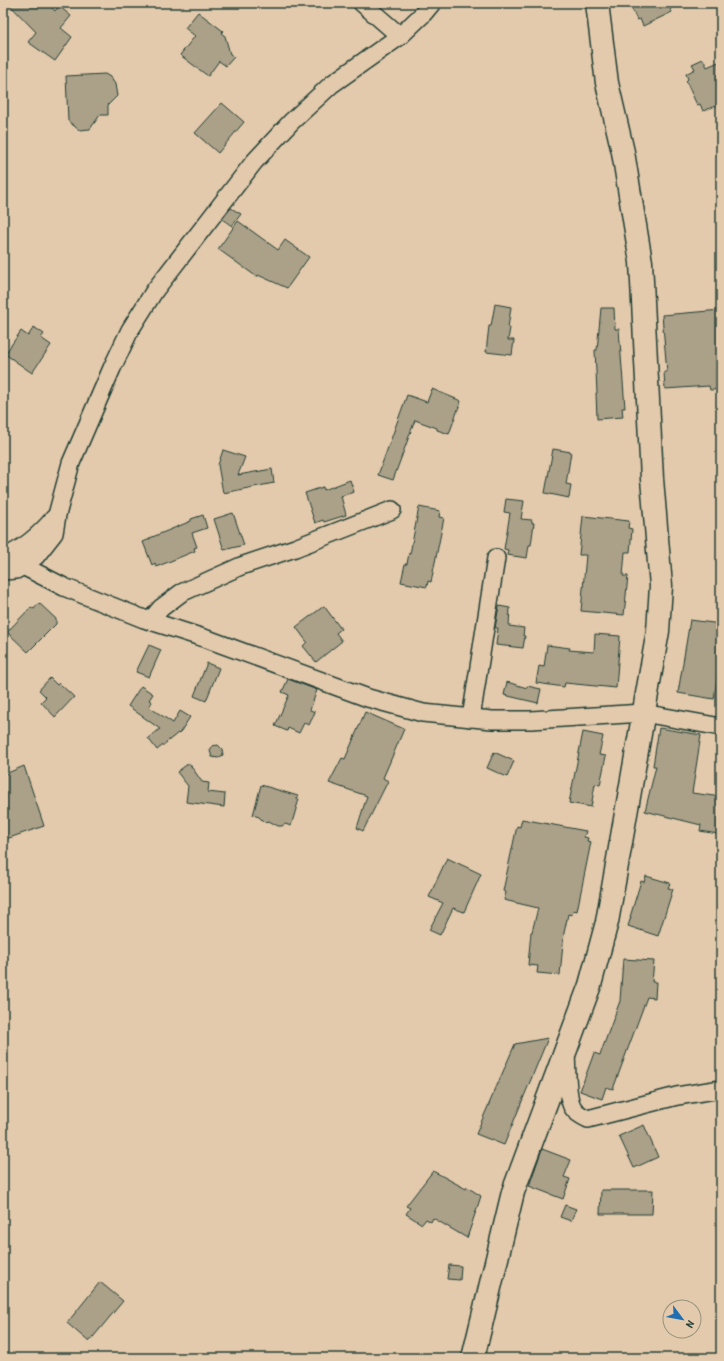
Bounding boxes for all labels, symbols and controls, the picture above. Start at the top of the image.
north arrow [662,1299,702,1339]
text: N [683,1318,698,1331]

